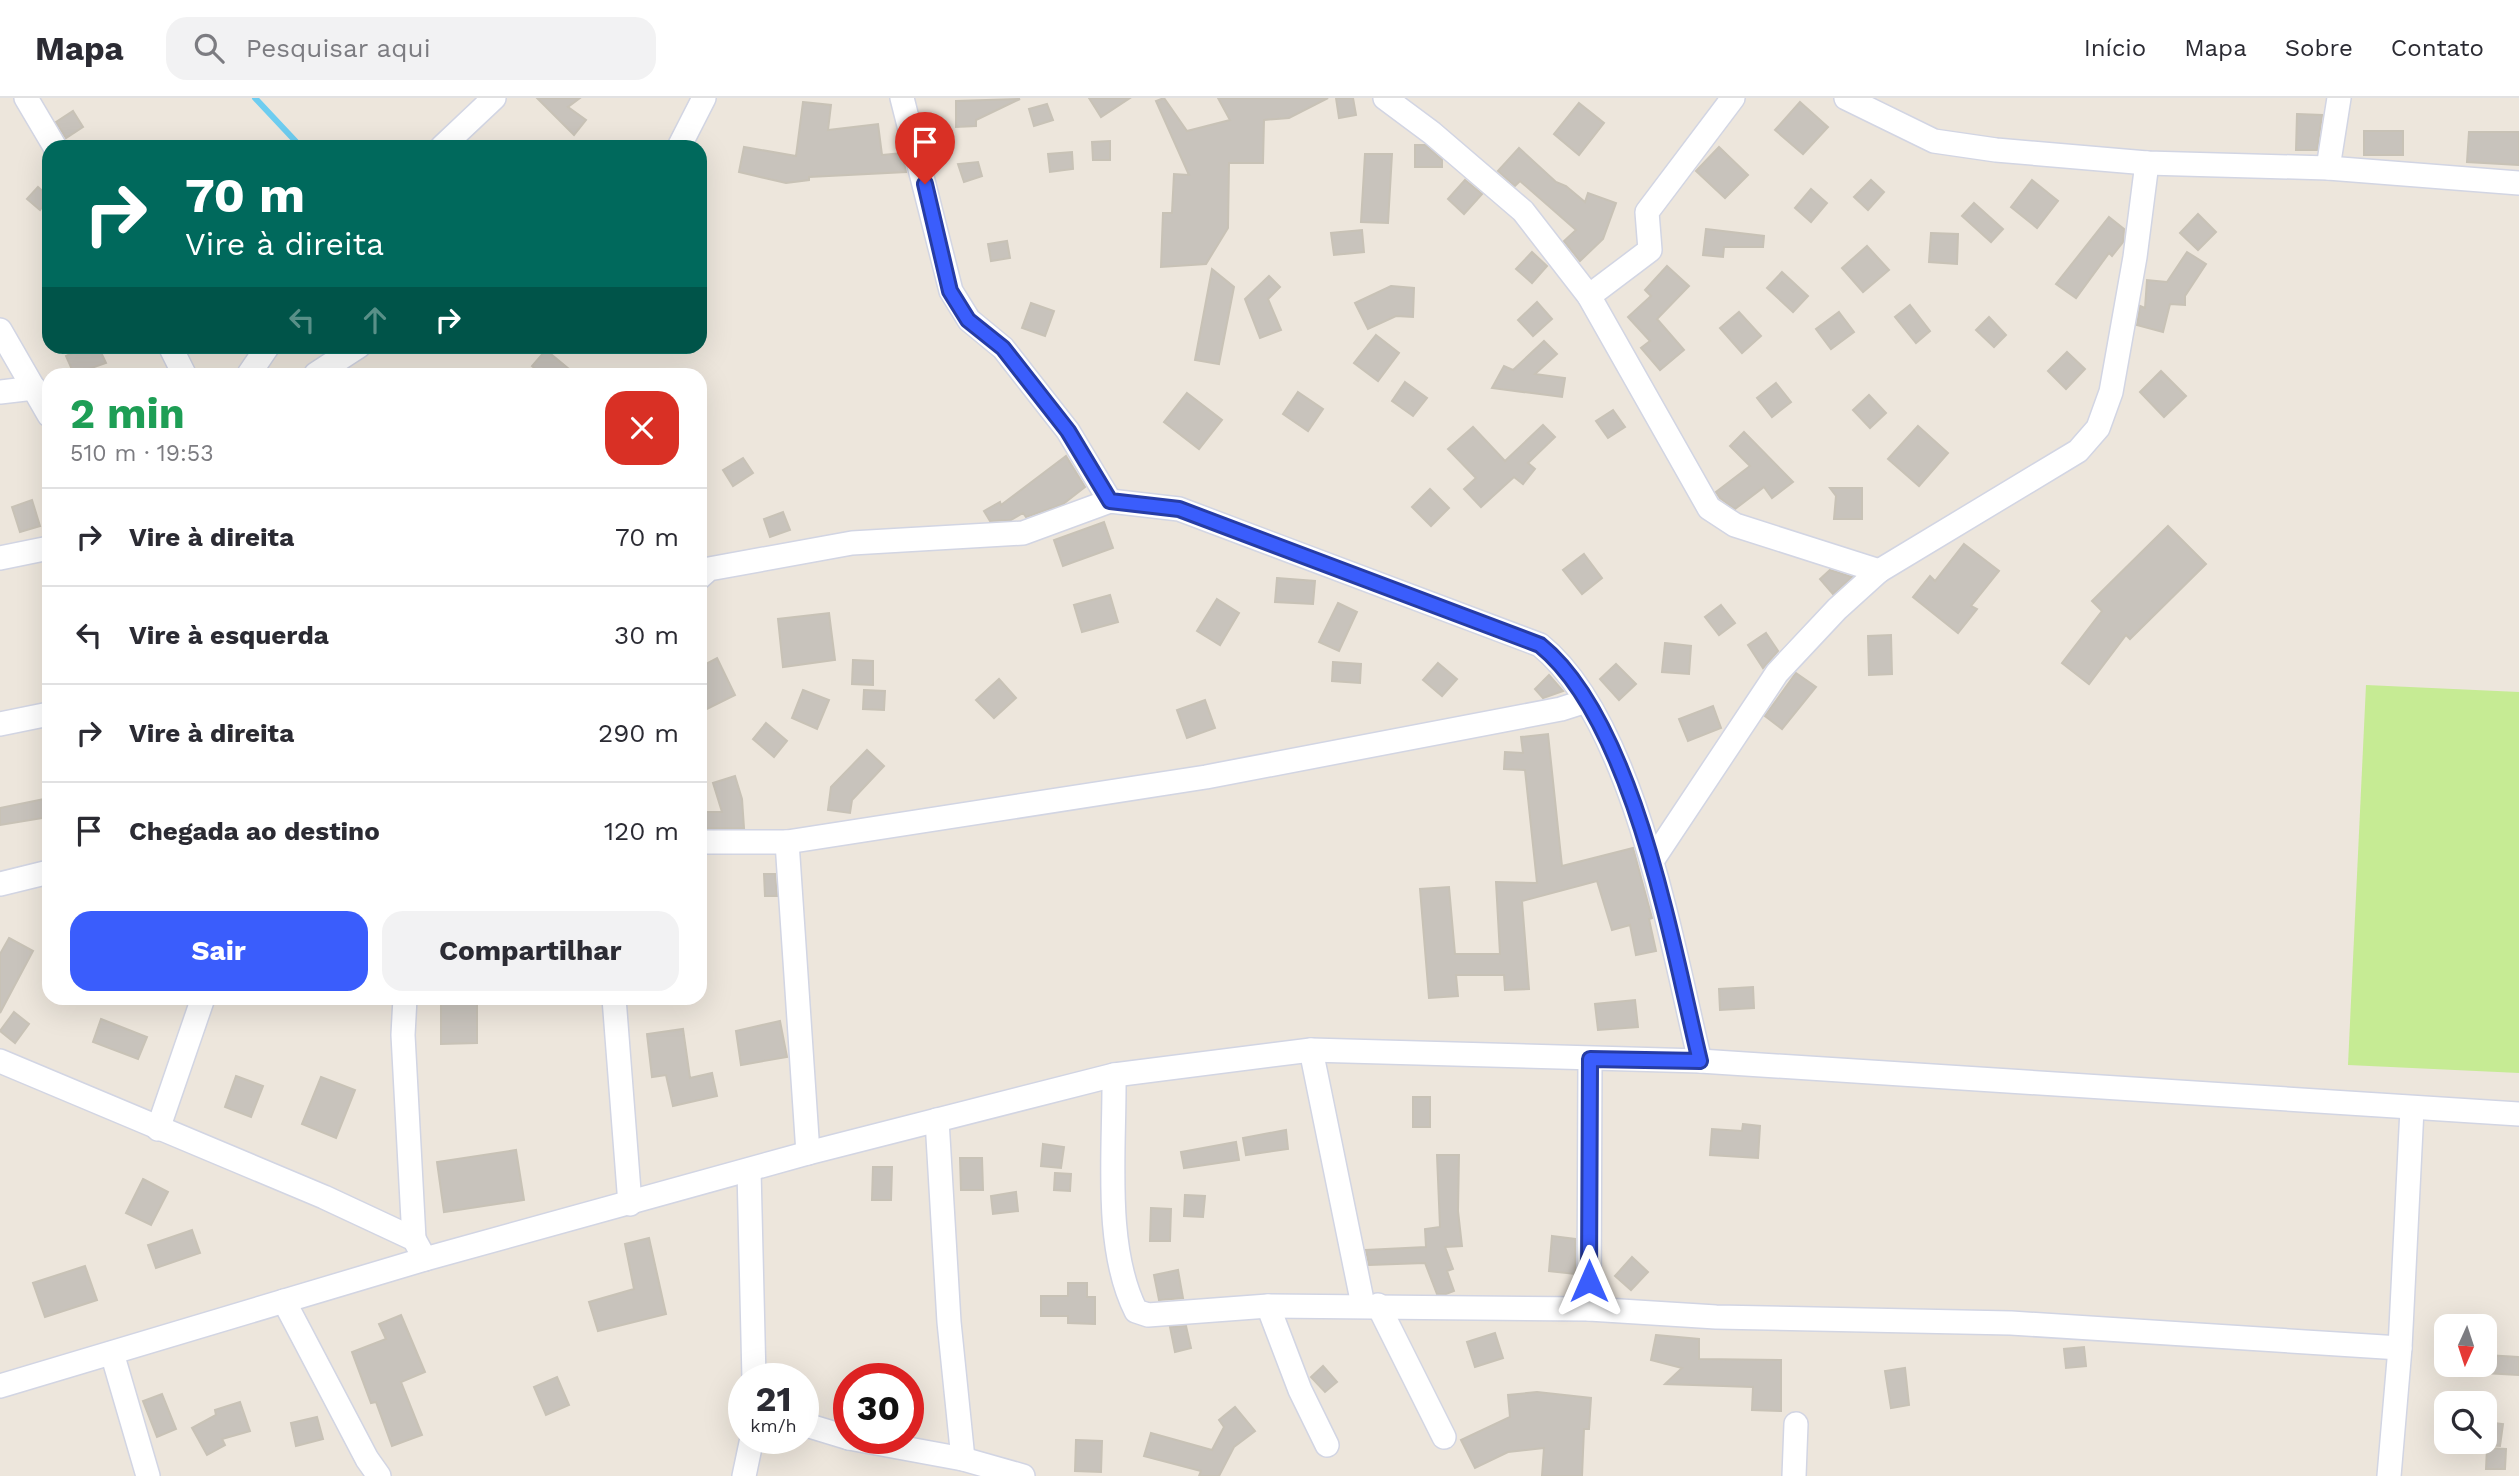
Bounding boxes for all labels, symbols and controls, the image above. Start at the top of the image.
search box [166,17,656,80]
text: Mapa [35,29,124,68]
icon: search [190,29,228,67]
text: Pesquisar aqui [246,33,431,63]
text: Início [2084,34,2146,62]
text: Mapa [2184,34,2247,62]
text: Sobre [2285,34,2353,62]
text: Contato [2391,34,2484,62]
pin [895,112,955,184]
icon: arrive [906,123,944,161]
text: 70 m [185,166,305,224]
icon: right [70,168,161,259]
text: Vire à direita [185,225,384,263]
icon: left [283,301,321,339]
icon: ahead [356,301,394,339]
icon: right [429,301,467,339]
text: 2 min [70,389,185,438]
button: close [605,391,679,465]
text: 510 m · 19:53 [70,440,214,467]
icon: right [70,518,108,556]
text: Vire à direita [129,522,294,552]
text: 70 m [615,522,679,552]
icon: left [70,616,108,654]
text: Vire à esquerda [129,620,329,650]
text: 30 m [614,620,679,650]
icon: right [70,714,108,752]
text: Vire à direita [129,718,294,748]
text: 290 m [598,718,679,748]
icon: arrive [70,812,108,850]
text: Chegada ao destino [129,816,380,846]
text: 120 m [604,816,679,846]
button: Sair [70,911,368,991]
button: Compartilhar [382,911,679,991]
position arrow [1552,1244,1626,1318]
north arrow [2434,1314,2497,1377]
map controls [2434,1314,2497,1454]
speed limit sign: 30 [833,1363,924,1454]
text: 21 [756,1378,791,1420]
button: search [2434,1391,2497,1454]
text: km/h [750,1415,797,1436]

